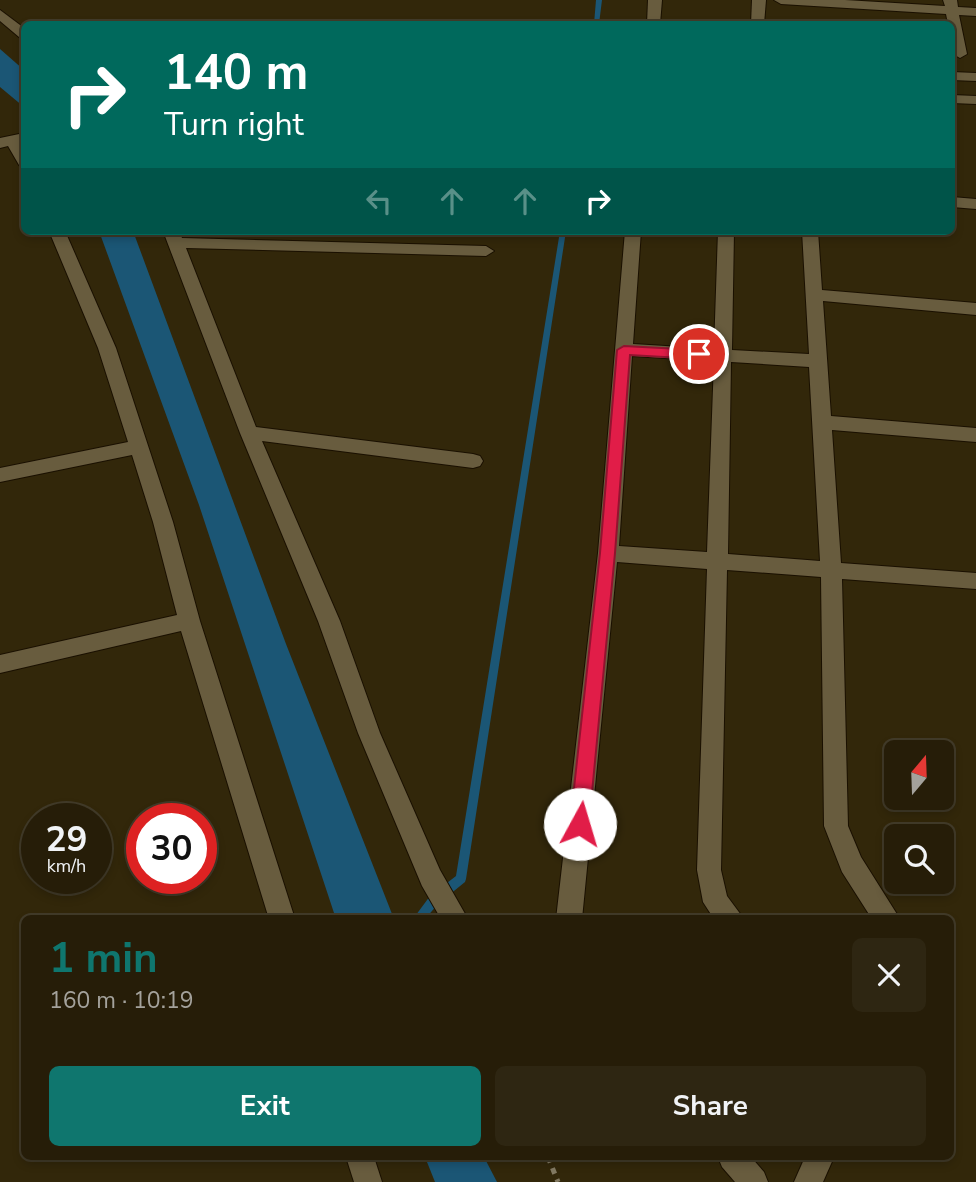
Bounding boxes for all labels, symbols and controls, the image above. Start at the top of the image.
text: 140 m [164,39,308,106]
icon: right [49,49,140,140]
text: Turn right [164,103,304,146]
icon: left [360,182,398,220]
icon: ahead [433,182,471,220]
icon: ahead [506,182,544,220]
icon: right [579,182,617,220]
pin [669,324,729,384]
icon: arrive [680,335,718,373]
north arrow [884,740,954,810]
map controls [884,740,954,894]
position arrow [543,787,617,861]
speed limit sign: 30 [126,803,217,894]
text: 29 [45,816,88,863]
button: search [884,824,954,894]
text: km/h [47,854,86,878]
text: 1 min [49,930,158,987]
button: close [852,938,926,1012]
text: 160 m · 10:19 [49,985,194,1016]
button: Exit [49,1066,481,1146]
button: Share [495,1066,926,1146]

